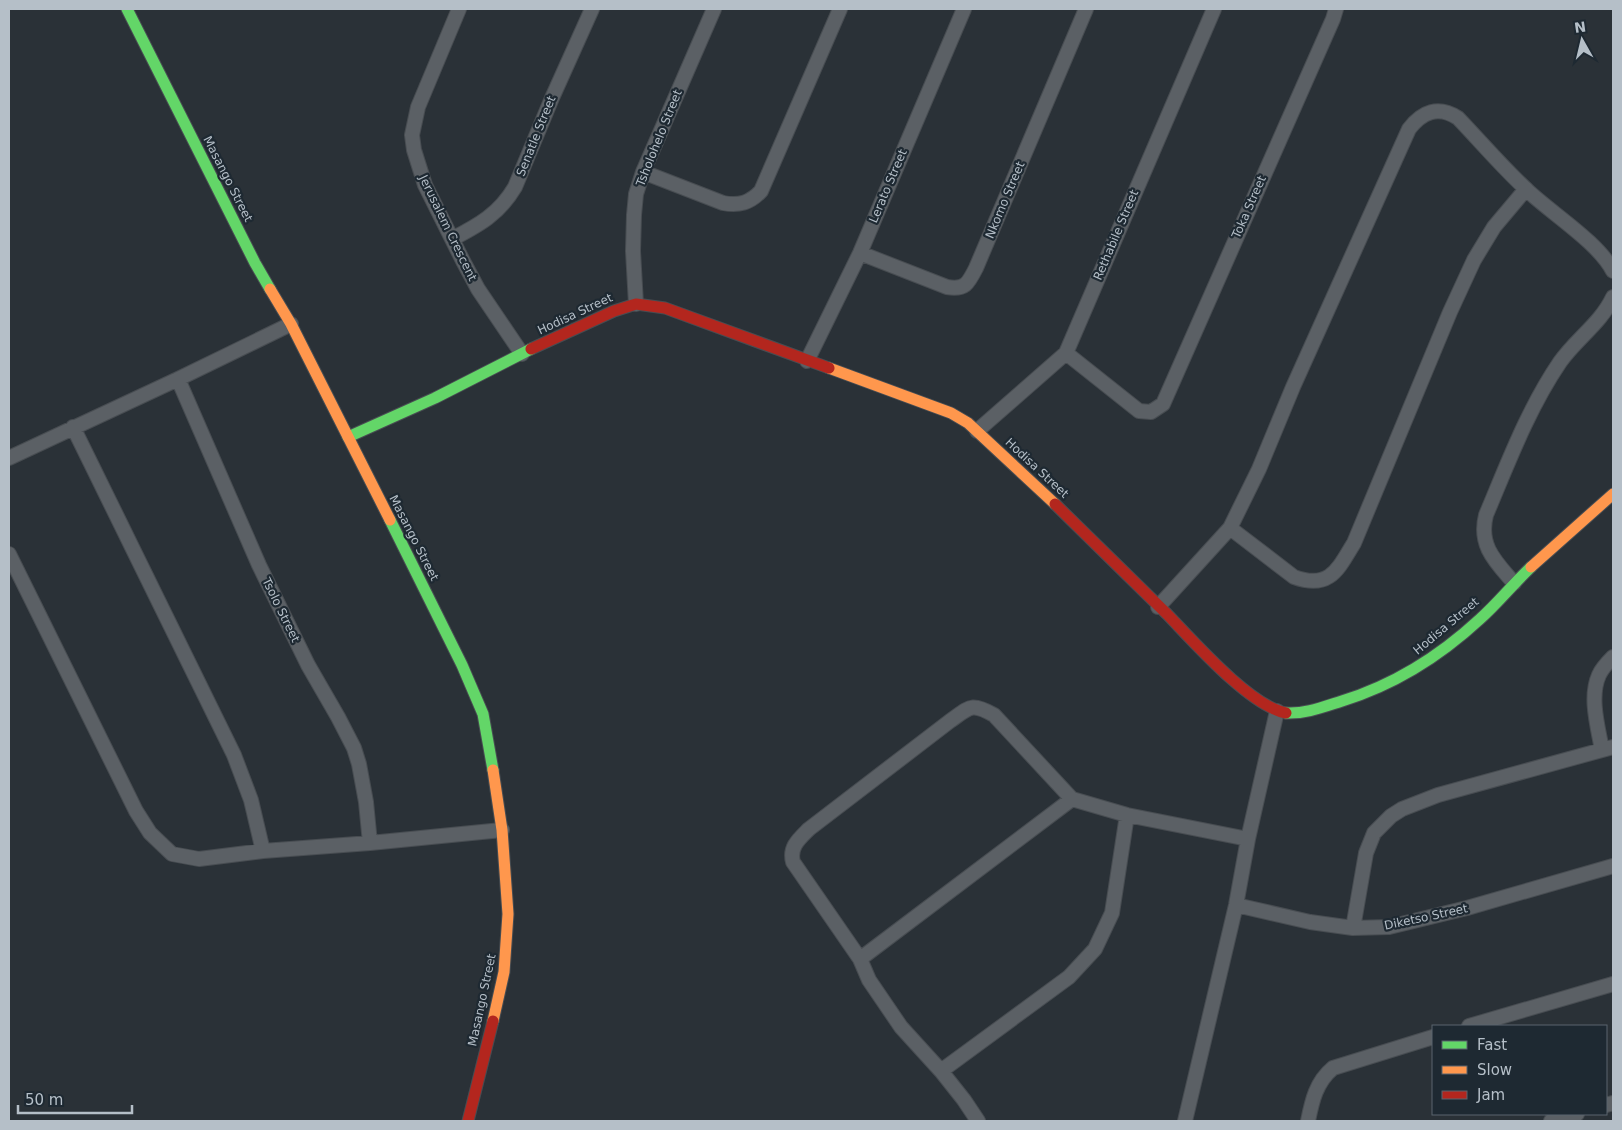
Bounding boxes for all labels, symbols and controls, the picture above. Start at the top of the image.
north arrow [1557,15,1607,65]
text: N [1573,18,1587,36]
street label: Tsholohelo Street [633,87,685,189]
street label: Senatle Street [513,93,559,178]
street label: Masango Street [200,134,256,224]
street label: Lerato Street [866,147,910,225]
street label: Nkomo Street [983,159,1028,241]
street label: Jerusalem Crescent [416,172,480,284]
street label: Toka Street [1229,173,1269,241]
street label: Rethabile Street [1091,187,1141,282]
street label: Hodisa Street [535,290,615,338]
street label: Hodisa Street [1003,435,1072,501]
street label: Masango Street [386,493,442,583]
street label: Tsolo Street [259,575,303,645]
street label: Hodisa Street [1410,594,1482,657]
street label: Diketso Street [1383,901,1469,933]
street label: Masango Street [465,952,499,1048]
legend [1432,1025,1607,1115]
text: Fast [1477,1036,1507,1054]
text: Slow [1477,1061,1512,1079]
scale bar [18,1082,131,1114]
text: Jam [1476,1086,1505,1104]
text: 50 m [25,1091,63,1109]

